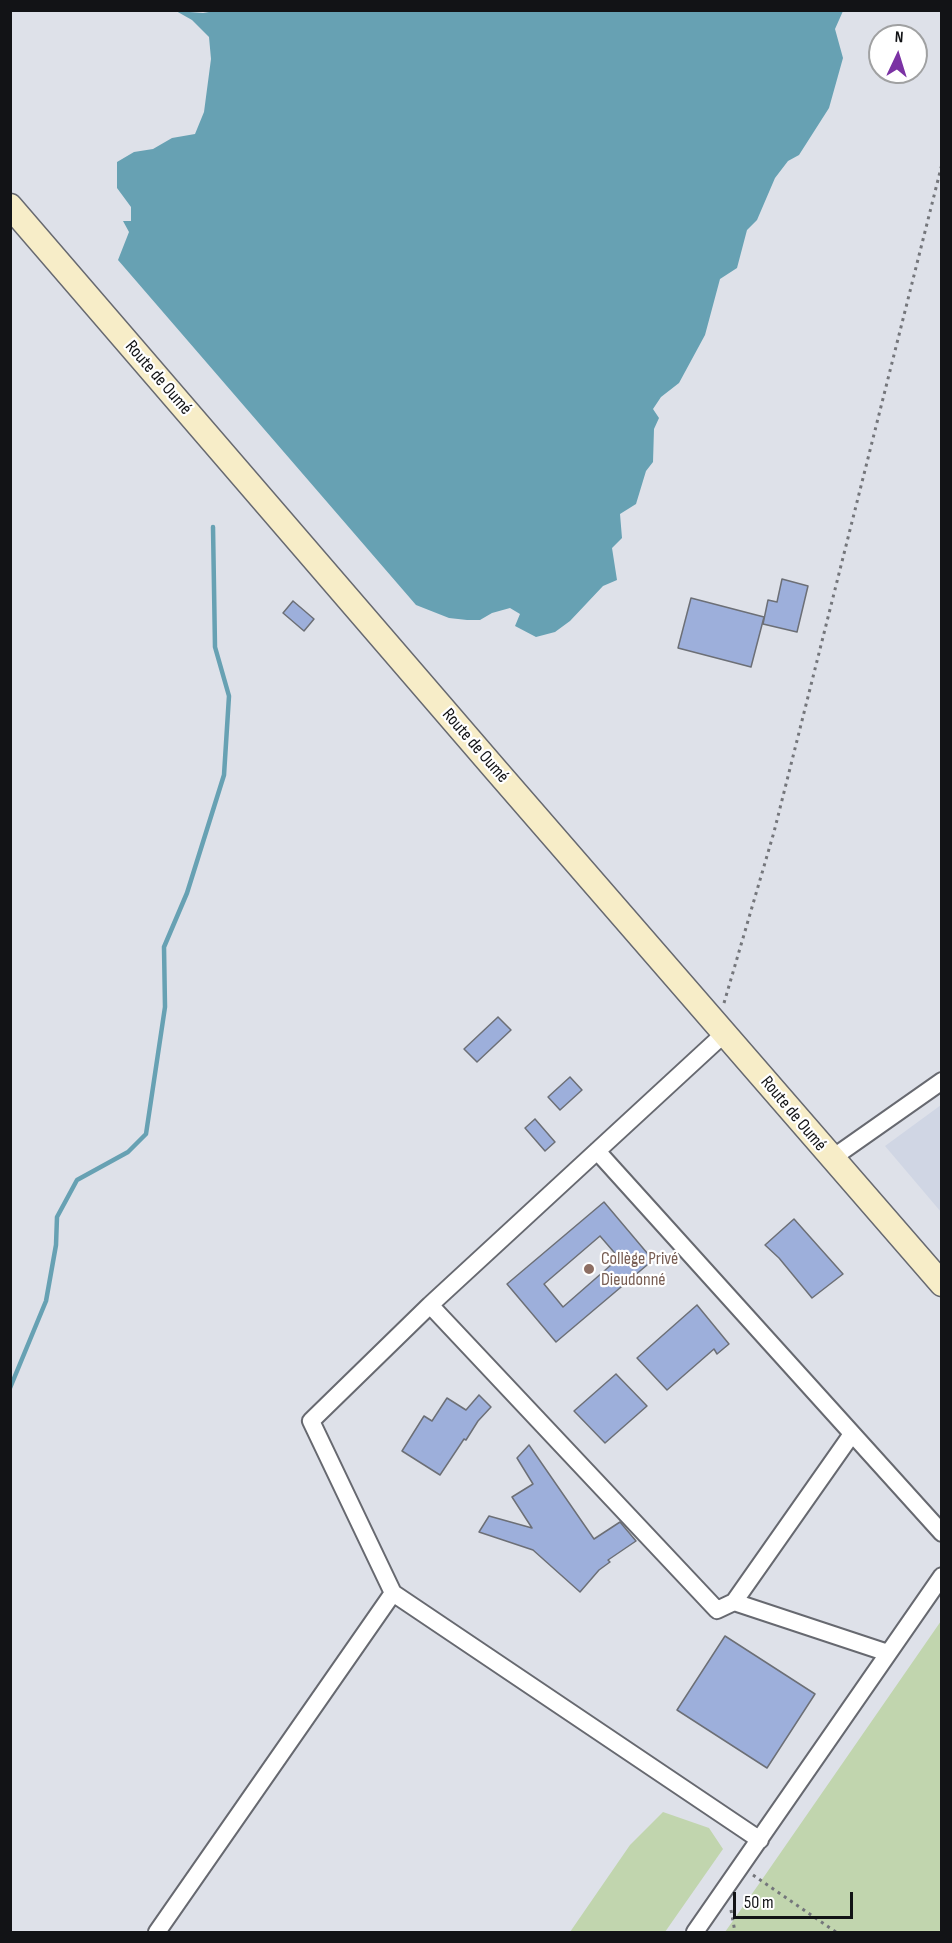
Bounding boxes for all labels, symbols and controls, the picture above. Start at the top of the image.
north arrow [868,24,928,84]
text: N [894,28,904,47]
street label: Route de Oumé [120,336,196,420]
street label: Route de Oumé [437,704,513,788]
street label: Route de Oumé [755,1072,831,1156]
place label: Collège Privé Dieudonné [601,1248,678,1290]
marker: Collège Privé Dieudonné [582,1262,596,1276]
scale bar [736,1880,856,1918]
text: 50 m [744,1892,774,1913]

